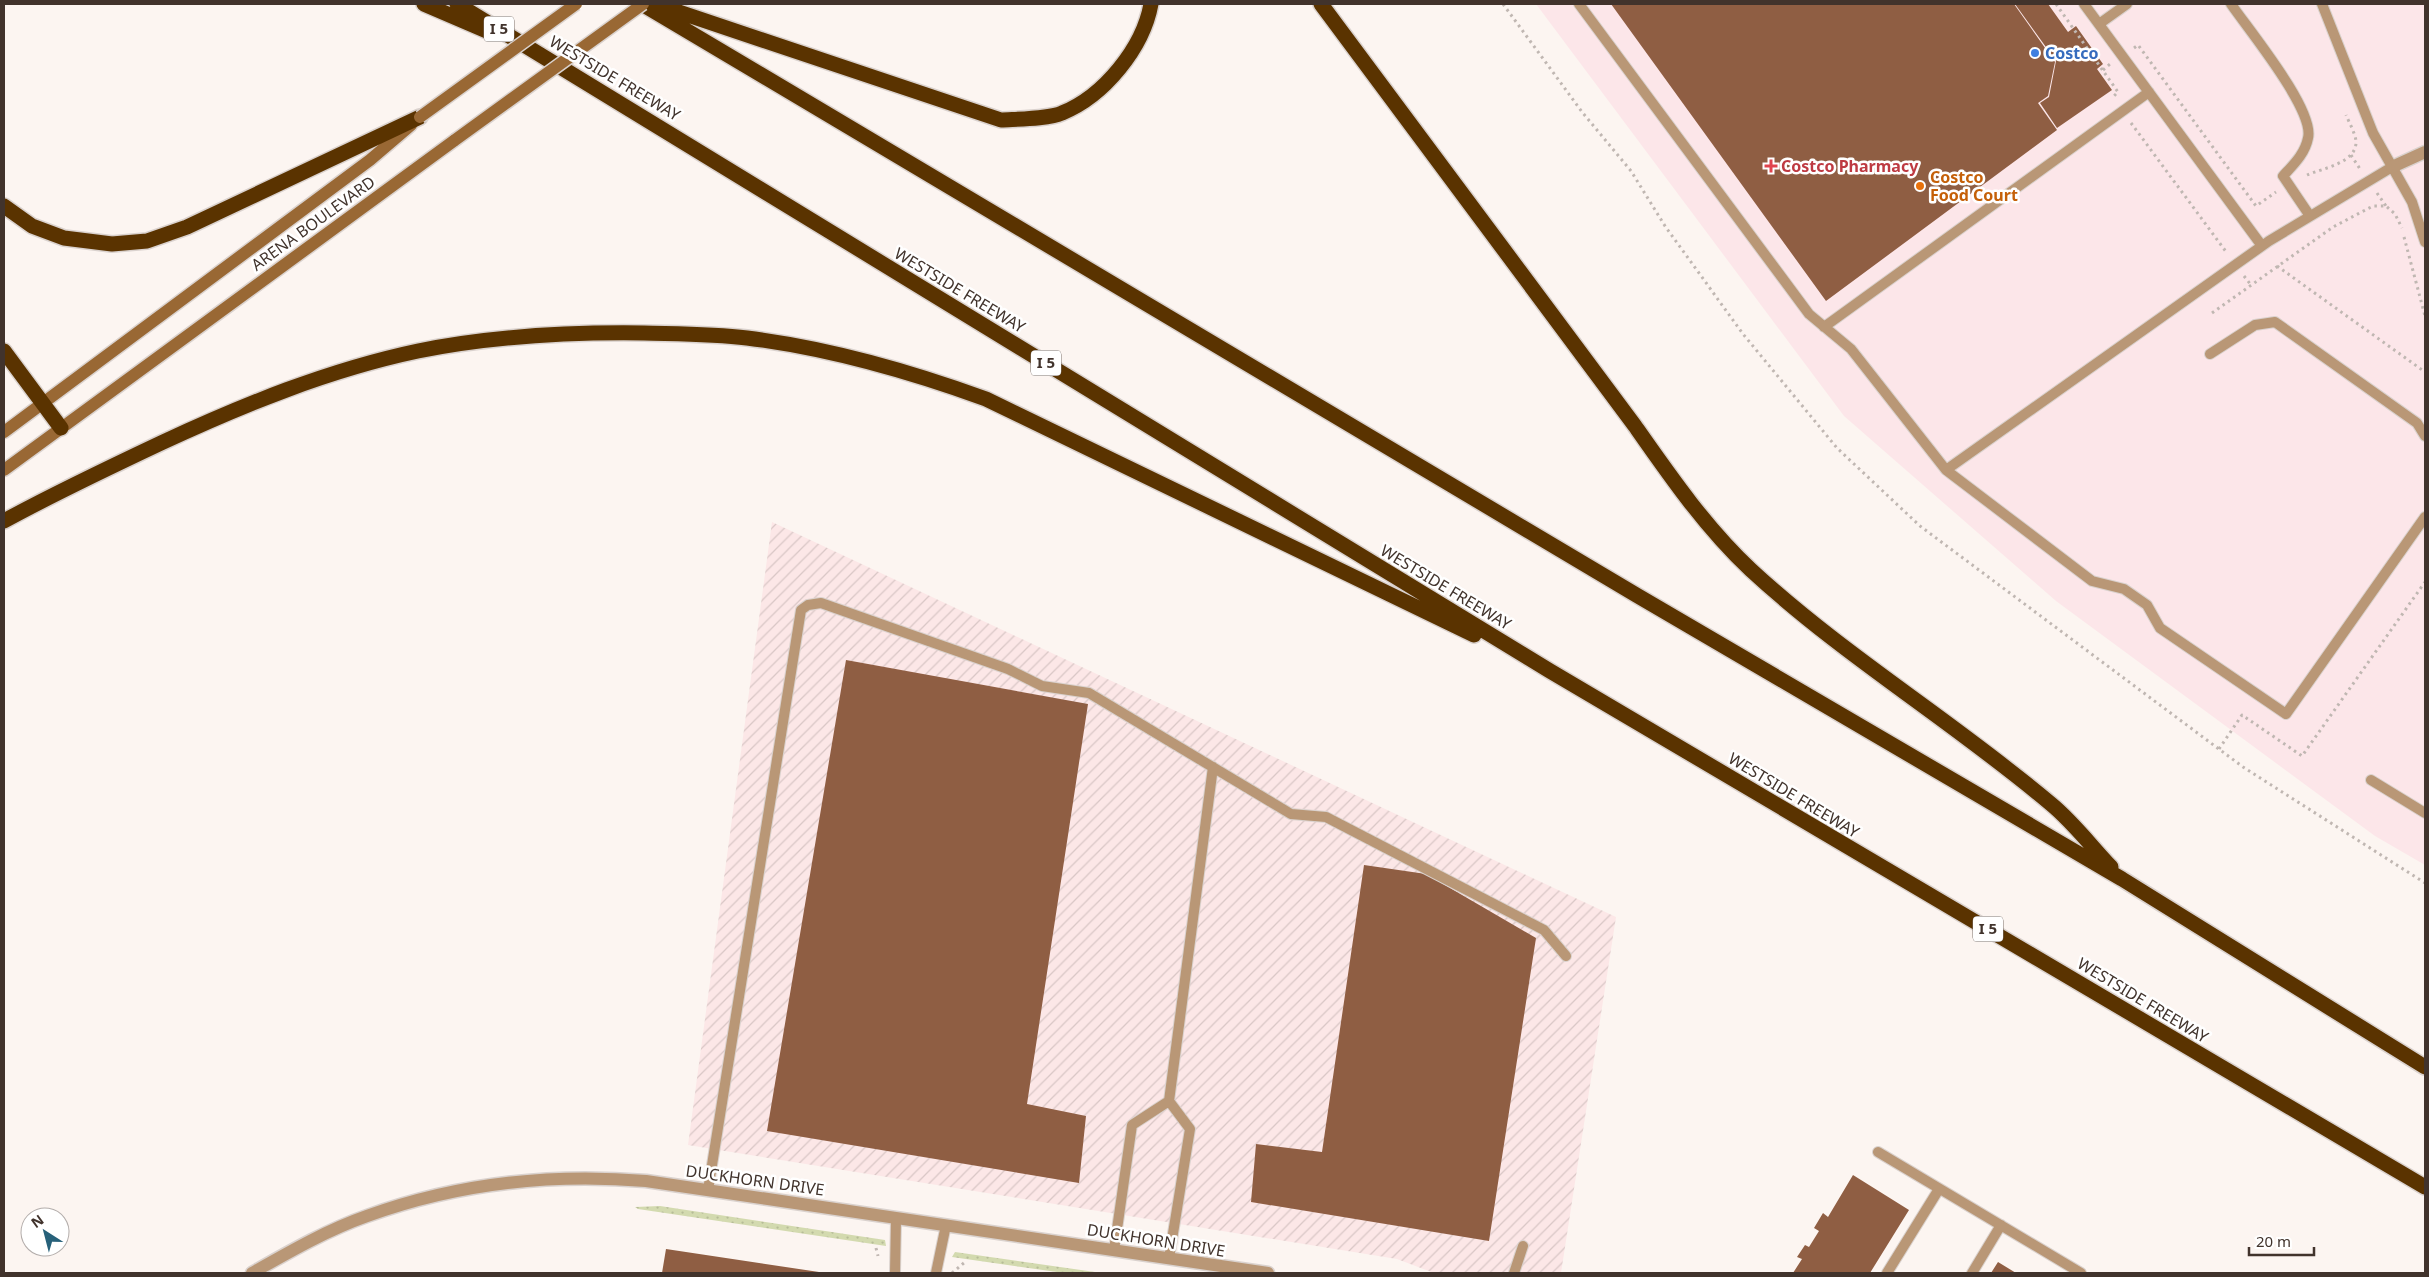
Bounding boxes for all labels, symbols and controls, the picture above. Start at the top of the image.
road number: I 5 [484,16,514,42]
street label: WESTSIDE FREEWAY [545,30,685,126]
place label: Costco [2045,42,2099,64]
marker: Costco [2029,47,2041,59]
place label: Costco Pharmacy [1781,155,1919,177]
marker: Costco Pharmacy [1765,160,1777,172]
place label: Costco Food Court [1930,166,2018,206]
street label: ARENA BOULEVARD [247,171,379,275]
marker: Costco Food Court [1914,180,1926,192]
street label: WESTSIDE FREEWAY [890,242,1030,338]
road number: I 5 [1031,350,1061,376]
street label: WESTSIDE FREEWAY [1376,539,1516,635]
street label: WESTSIDE FREEWAY [1724,747,1864,843]
road number: I 5 [1973,916,2003,942]
street label: WESTSIDE FREEWAY [2073,952,2213,1048]
street label: DUCKHORN DRIVE [684,1159,826,1201]
north arrow [20,1207,70,1257]
text: N [27,1210,47,1232]
street label: DUCKHORN DRIVE [1085,1218,1227,1262]
scale bar [2249,1224,2314,1256]
text: 20 m [2256,1231,2291,1251]

